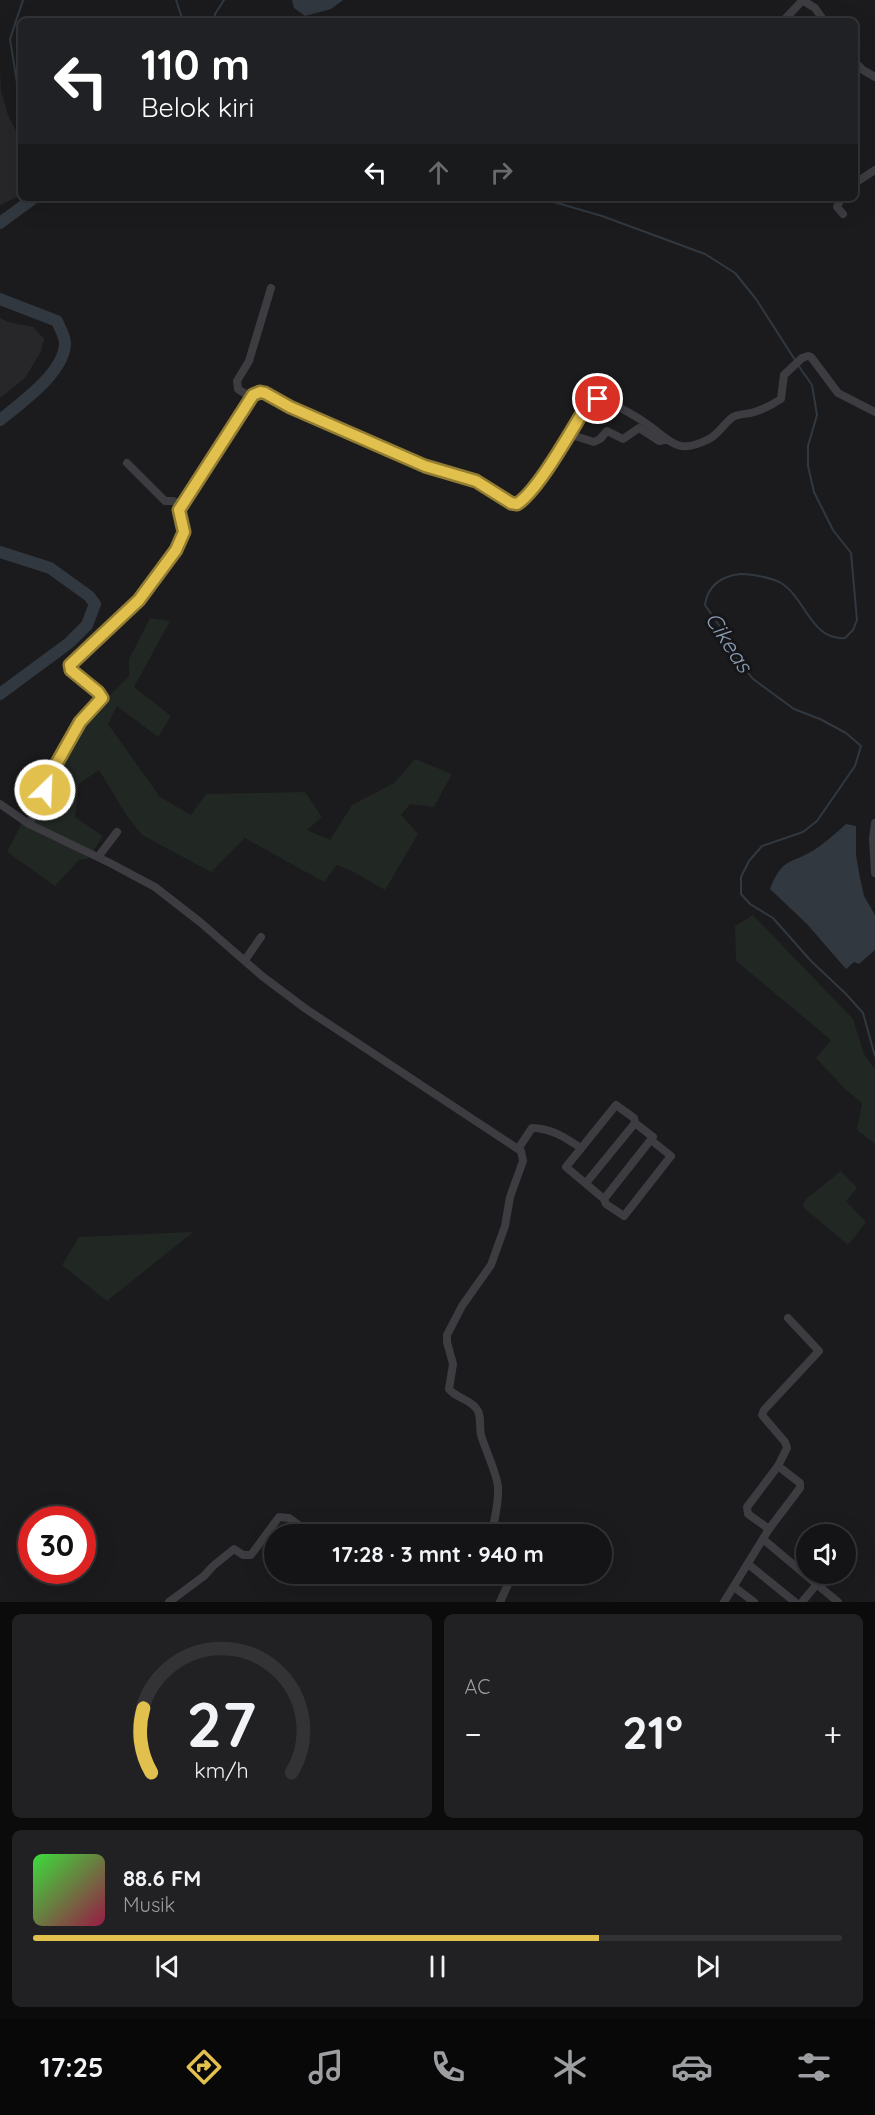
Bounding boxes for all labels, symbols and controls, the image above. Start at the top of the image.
text: 110 m [141,38,250,91]
icon: left [42,42,120,120]
text: Belok kiri [141,90,254,124]
icon: left [359,156,392,189]
icon: ahead [422,156,455,189]
icon: right [485,156,518,189]
pin [572,373,623,424]
icon: arrive [581,382,614,415]
water label: Cikeas [699,606,760,679]
position arrow [13,758,77,822]
speed limit sign: 30 [18,1506,96,1584]
map controls [796,1524,856,1584]
button: sound [796,1524,856,1584]
text: 17:28 · 3 mnt · 940 m [332,1540,544,1568]
text: AC [465,1674,490,1699]
text: 27 [187,1685,257,1763]
text: 21° [622,1704,683,1760]
text: − [465,1713,482,1754]
text: + [823,1713,842,1754]
text: km/h [195,1757,249,1783]
text: 88.6 FM [123,1864,201,1892]
text: Musik [123,1892,175,1917]
icon: previous [151,1950,184,1983]
icon: pause [421,1950,454,1983]
icon: next [691,1950,724,1983]
icon: directions [183,2046,225,2088]
icon: music [305,2046,347,2088]
icon: phone [427,2046,469,2088]
icon: climate [549,2046,591,2088]
icon: car [671,2046,713,2088]
icon: filters [793,2046,835,2088]
text: 17:25 [40,2050,104,2084]

